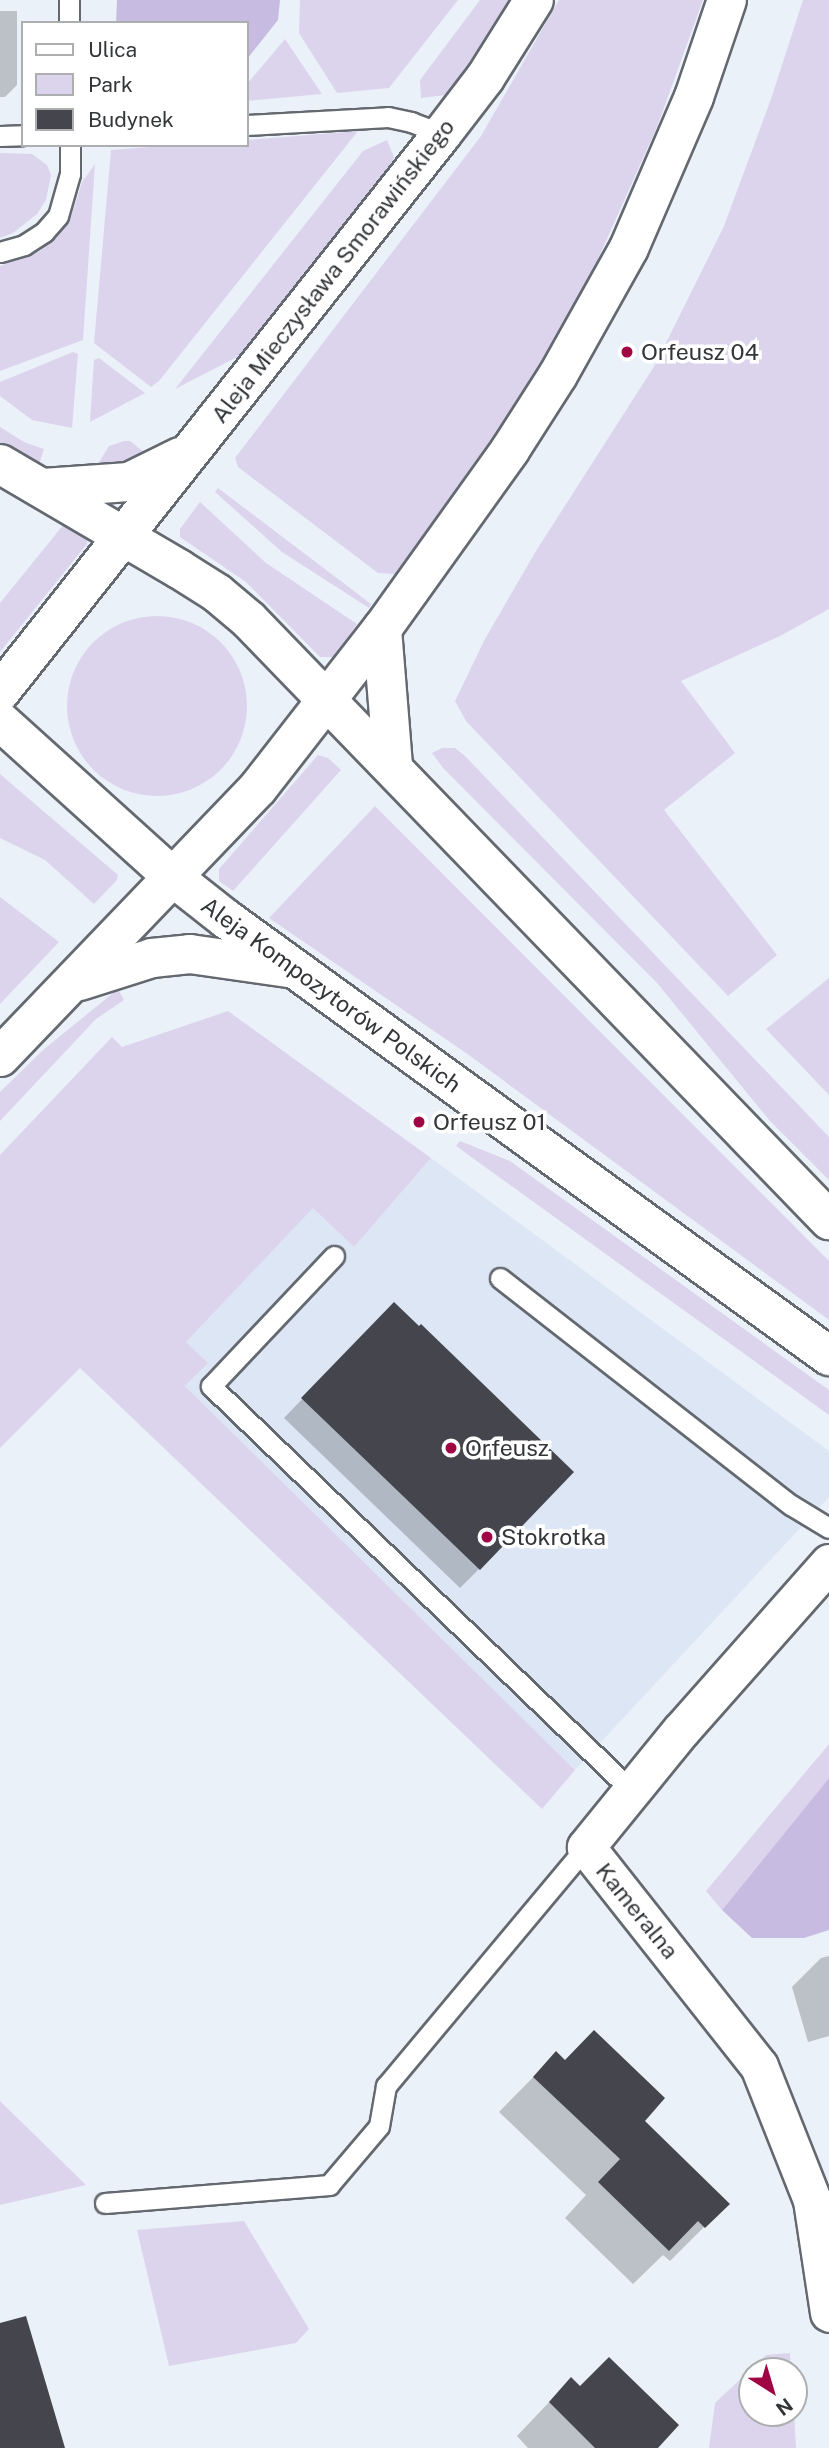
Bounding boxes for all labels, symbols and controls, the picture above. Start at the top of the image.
legend [21,21,248,147]
text: Ulica [88,37,137,62]
text: Park [88,72,133,97]
text: Budynek [88,107,174,132]
street label: Aleja Mieczysława Smorawińskiego [206,113,460,429]
place label: Orfeusz 04 [641,338,759,366]
marker: Orfeusz 04 [619,344,635,360]
street label: Aleja Kompozytorów Polskich [196,891,466,1099]
place label: Orfeusz 01 [433,1108,546,1136]
marker: Orfeusz 01 [411,1114,427,1130]
place label: Orfeusz [465,1434,549,1462]
marker: Orfeusz [443,1440,459,1456]
place label: Stokrotka [501,1523,606,1551]
marker: Stokrotka [479,1529,495,1545]
street label: Kameralna [590,1858,684,1964]
north arrow [738,2357,808,2427]
text: N [772,2394,797,2420]

